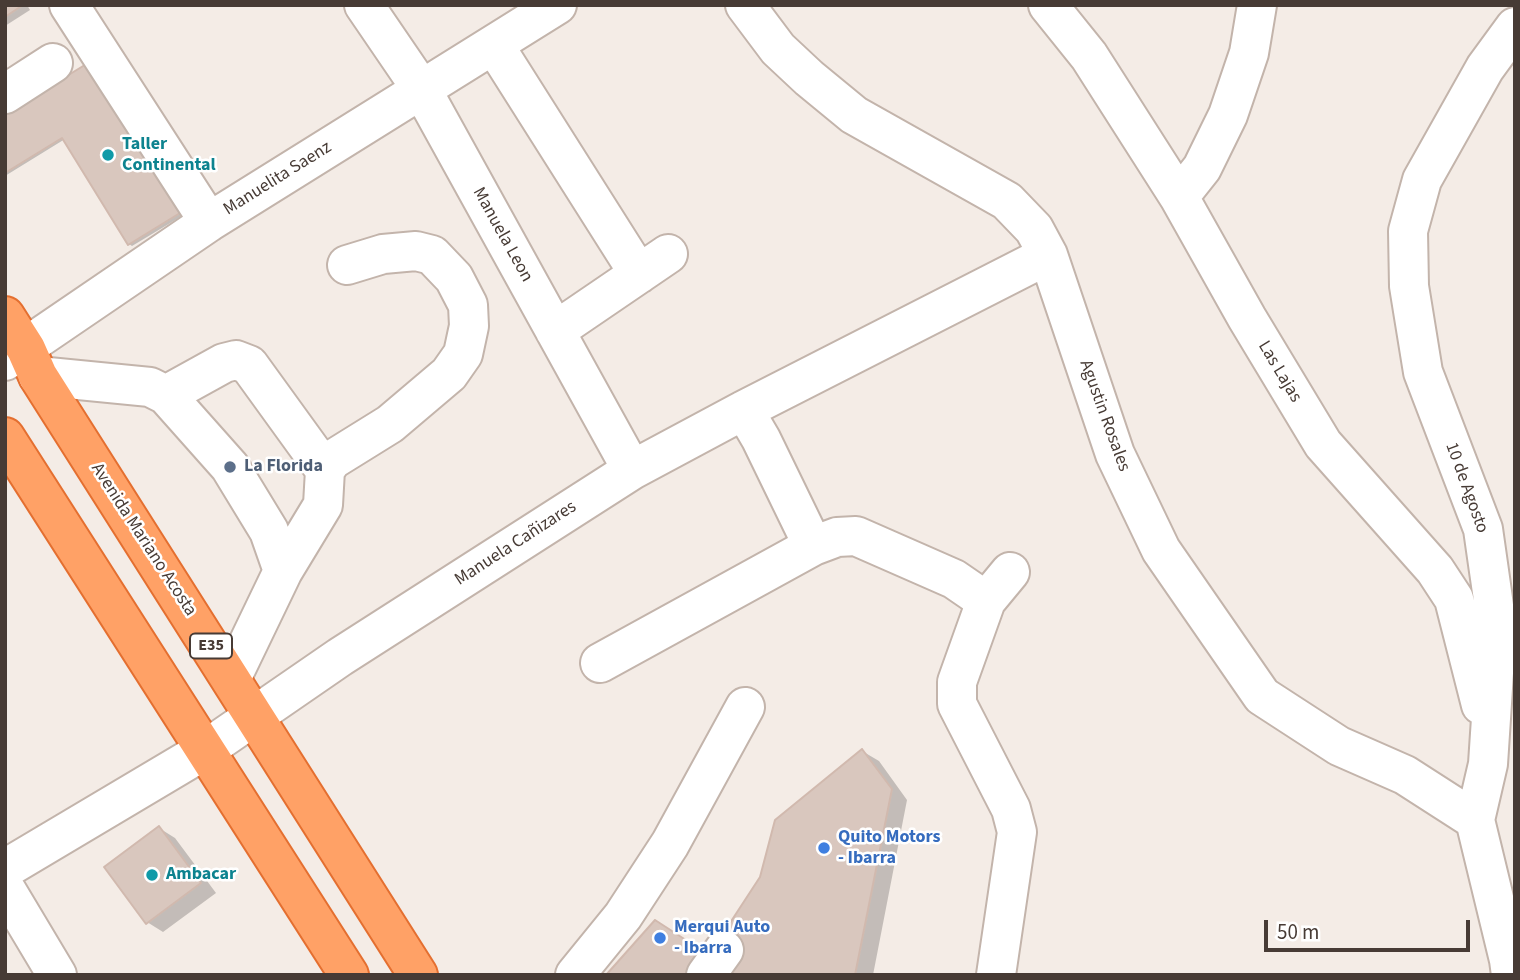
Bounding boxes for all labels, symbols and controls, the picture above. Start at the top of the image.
place label: Taller Continental [122,134,216,176]
street label: Manuelita Saenz [220,137,336,221]
marker: Taller Continental [100,147,116,163]
street label: Manuela Leon [467,184,537,286]
street label: Las Lajas [1252,337,1306,407]
street label: Agustin Rosales [1074,357,1134,475]
street label: 10 de Agosto [1440,440,1492,536]
place label: La Florida [244,456,323,478]
street label: Avenida Mariano Acosta [85,459,201,621]
marker: La Florida [222,459,238,475]
street label: Manuela Cañizares [451,497,581,591]
road number: E35 [190,634,232,659]
place label: Quito Motors - Ibarra [838,827,940,870]
marker: Quito Motors - Ibarra [816,840,832,856]
place label: Ambacar [166,864,236,886]
marker: Ambacar [144,867,160,883]
scale bar [1268,906,1474,950]
place label: Merqui Auto - Ibarra [674,917,770,960]
text: 50 m [1277,917,1319,947]
marker: Merqui Auto - Ibarra [652,930,668,946]

